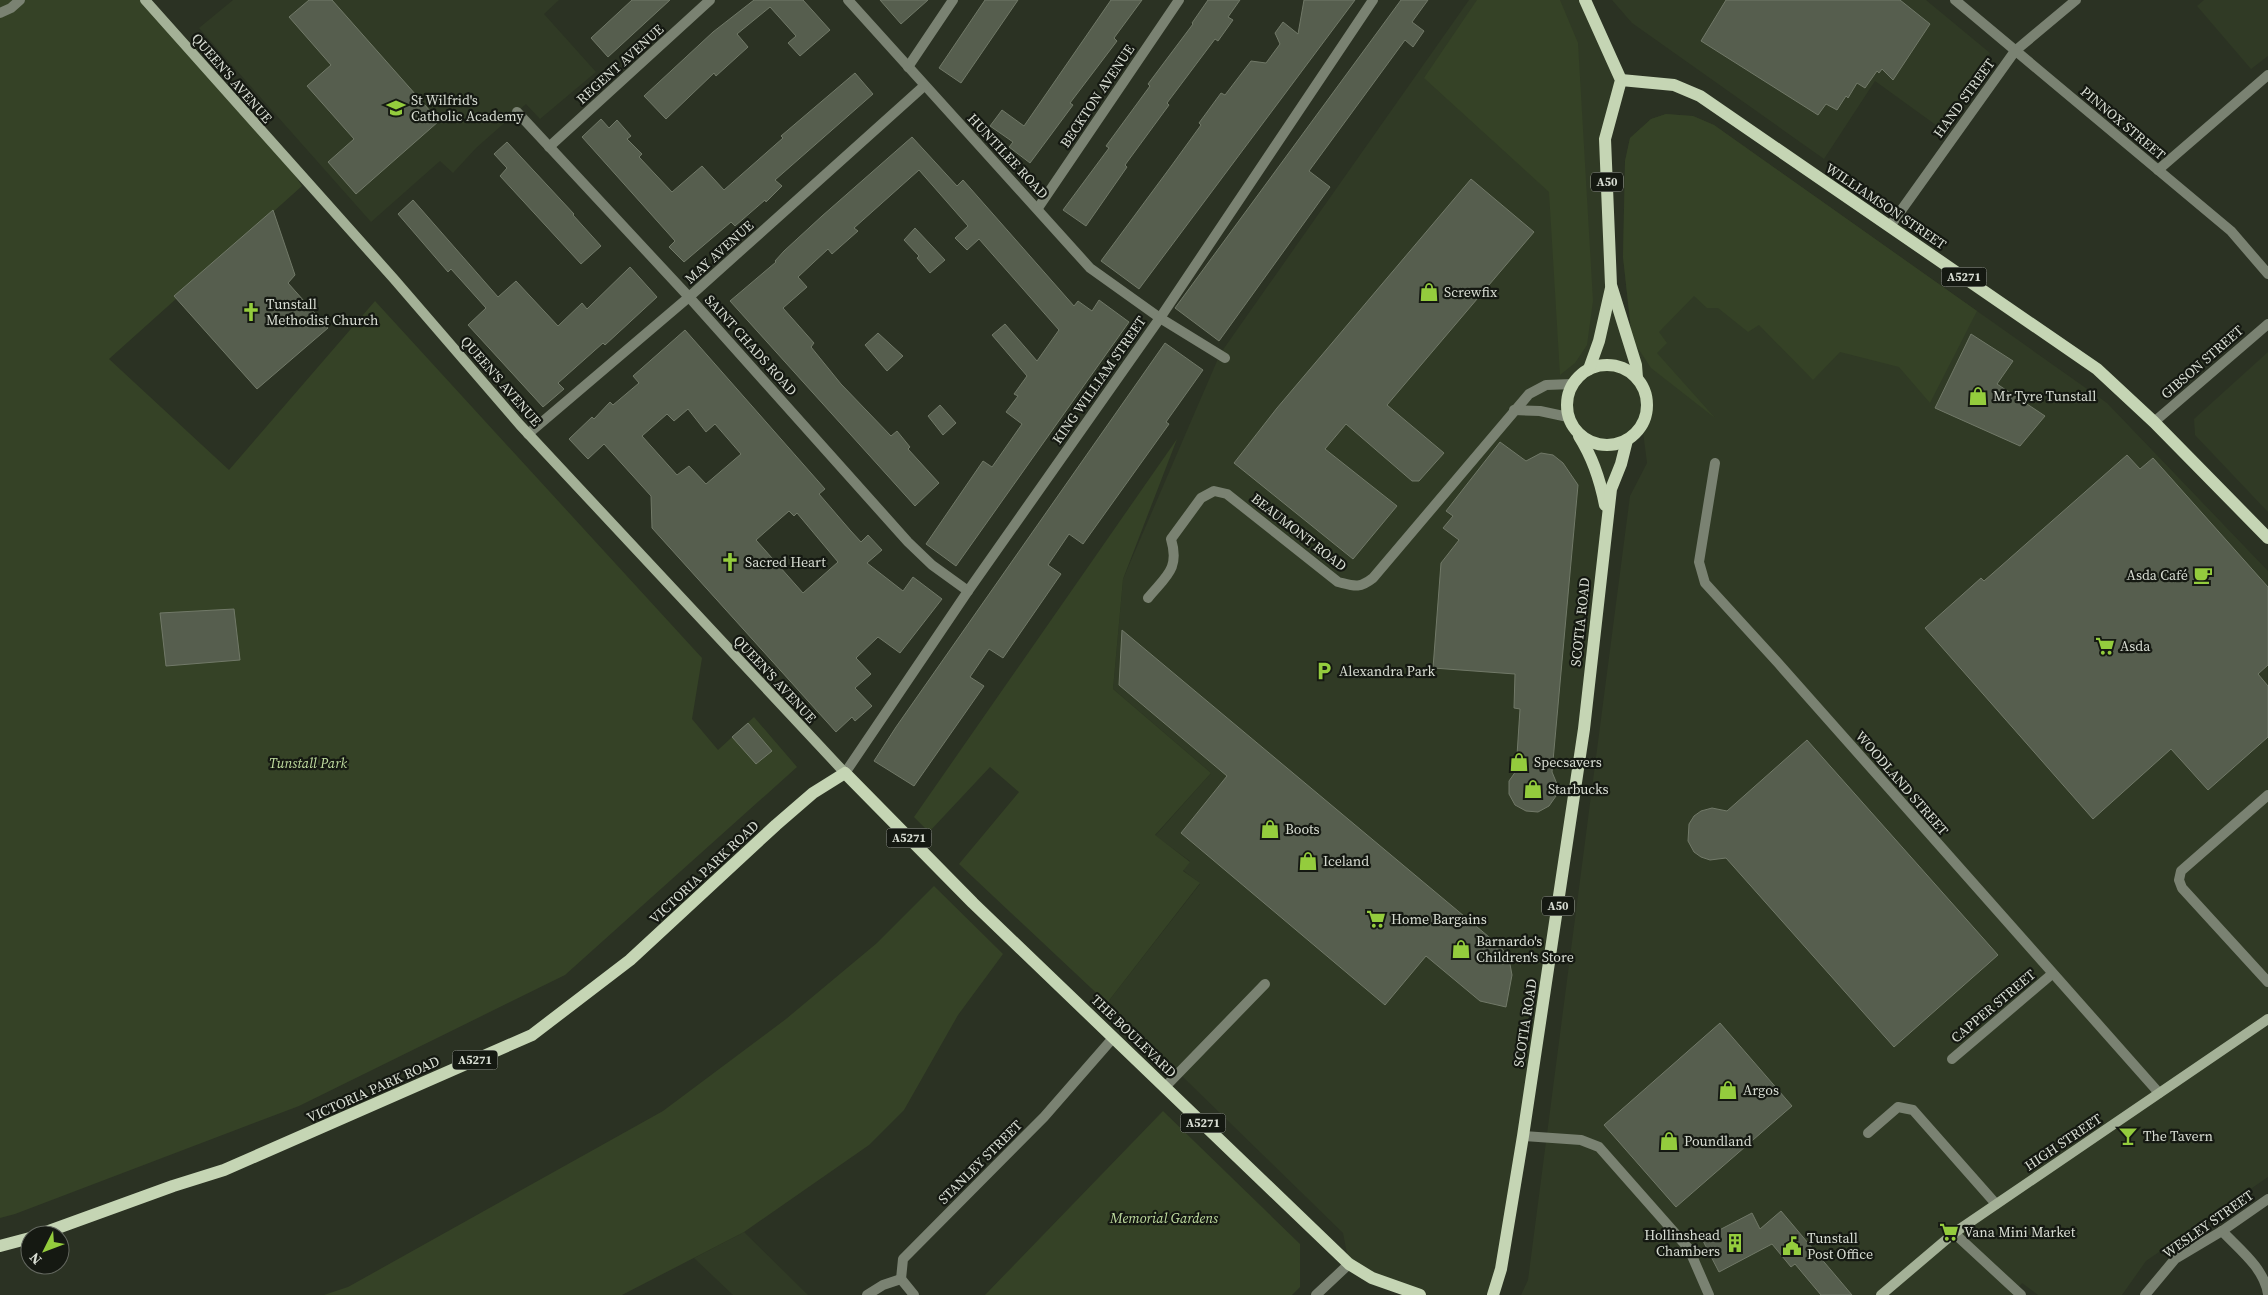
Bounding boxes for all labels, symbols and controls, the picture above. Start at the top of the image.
street label: REGENT AVENUE [572,19,668,109]
street label: QUEEN'S AVENUE [187,29,277,127]
street label: BECKTON AVENUE [1055,40,1139,152]
street label: HAND STREET [1928,54,2000,142]
street label: PINNOX STREET [2076,81,2170,165]
place label: St Wilfrid's Catholic Academy [411,90,524,126]
school or university icon: St Wilfrid's Catholic Academy [385,97,407,119]
street label: HUNTILEE ROAD [963,109,1053,203]
street label: WILLIAMSON STREET [1822,158,1951,254]
road number: A50 [1591,172,1623,192]
street label: MAY AVENUE [680,216,758,288]
road number: A5271 [1942,268,1986,286]
shop icon: Screwfix [1418,281,1440,303]
place label: Screwfix [1444,282,1498,302]
street label: SAINT CHADS ROAD [700,290,802,400]
place label: Tunstall Methodist Church [266,294,378,330]
church icon: Tunstall Methodist Church [240,301,262,323]
street label: KING WILLIAM STREET [1047,312,1151,448]
street label: GIBSON STREET [2156,320,2248,404]
street label: QUEEN'S AVENUE [456,332,546,430]
shop icon: Mr Tyre Tunstall [1967,385,1989,407]
place label: Mr Tyre Tunstall [1993,386,2096,406]
street label: BEAUMONT ROAD [1247,488,1351,576]
church icon: Sacred Heart [719,551,741,573]
place label: Sacred Heart [745,552,826,572]
cafe icon: Asda Café [2192,564,2214,586]
place label: Asda Café [2127,565,2188,585]
street label: SCOTIA ROAD [1565,577,1595,667]
street label: QUEEN'S AVENUE [729,631,821,727]
supermarket icon: Asda [2094,635,2116,657]
place label: Asda [2120,636,2151,656]
parking icon: Alexandra Park [1313,660,1335,682]
place label: Alexandra Park [1339,661,1435,681]
street label: WOODLAND STREET [1851,726,1953,840]
shop icon: Specsavers [1508,751,1530,773]
place label: Specsavers [1534,752,1602,772]
park label: Tunstall Park [269,753,347,773]
shop icon: Starbucks [1522,778,1544,800]
place label: Starbucks [1548,779,1609,799]
street label: VICTORIA PARK ROAD [645,816,763,928]
shop icon: Boots [1259,818,1281,840]
place label: Boots [1285,819,1320,839]
road number: A5271 [886,828,932,848]
shop icon: Iceland [1297,850,1319,872]
place label: Iceland [1323,851,1369,871]
road number: A50 [1542,896,1574,916]
supermarket icon: Home Bargains [1365,908,1387,930]
place label: Home Bargains [1391,909,1487,929]
place label: Barnardo's Children's Store [1476,931,1574,967]
shop icon: Barnardo's Children's Store [1450,938,1472,960]
street label: CAPPER STREET [1946,964,2040,1047]
street label: SCOTIA ROAD [1508,977,1542,1069]
street label: THE BOULEVARD [1087,990,1181,1082]
road number: A5271 [452,1050,498,1070]
street label: VICTORIA PARK ROAD [303,1051,443,1127]
shop icon: Argos [1717,1079,1739,1101]
place label: Argos [1743,1080,1779,1100]
street label: HIGH STREET [2020,1108,2106,1175]
road number: A5271 [1180,1114,1226,1132]
street label: STANLEY STREET [933,1115,1027,1209]
bar icon: The Tavern [2117,1125,2139,1147]
place label: The Tavern [2143,1126,2214,1146]
shop icon: Poundland [1658,1130,1680,1152]
place label: Poundland [1684,1131,1752,1151]
street label: WESLEY STREET [2158,1185,2258,1263]
park label: Memorial Gardens [1109,1208,1219,1228]
supermarket icon: Vana Mini Market [1938,1221,1960,1243]
place label: Vana Mini Market [1964,1222,2076,1242]
north arrow [20,1225,70,1275]
place label: Hollinshead Chambers [1644,1225,1720,1261]
place label: Tunstall Post Office [1807,1228,1873,1264]
building icon: Hollinshead Chambers [1724,1232,1746,1254]
public building icon: Tunstall Post Office [1781,1235,1803,1257]
text: N [24,1248,46,1269]

